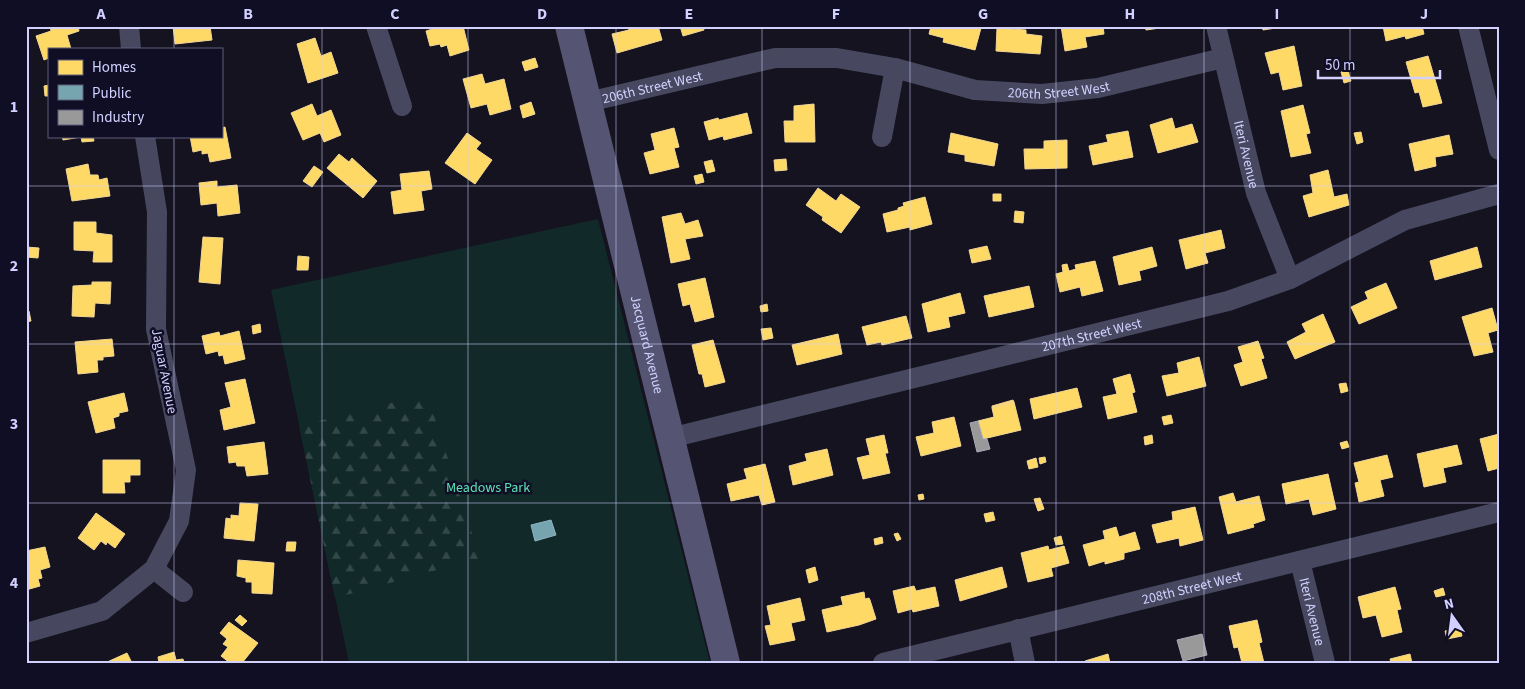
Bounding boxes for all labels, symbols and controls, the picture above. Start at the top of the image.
text: A [95,3,106,25]
text: B [243,3,253,25]
text: C [390,3,400,25]
text: D [537,3,547,25]
text: E [685,3,693,25]
text: F [832,3,840,25]
text: G [978,3,988,25]
text: H [1125,3,1135,25]
text: I [1275,3,1279,25]
text: J [1420,3,1428,25]
legend [48,48,222,138]
scale bar [1318,48,1440,80]
text: 50 m [1325,55,1355,76]
text: Homes [92,57,136,78]
street label: 206th Street West [600,66,705,109]
street label: 206th Street West [1007,76,1112,105]
text: Public [92,83,131,104]
text: 1 [10,96,18,118]
text: Industry [92,107,144,128]
street label: Iteri Avenue [1228,118,1264,191]
text: 2 [10,255,18,277]
street label: Jacquard Avenue [625,293,668,396]
street label: 207th Street West [1040,314,1144,357]
street label: Jaguar Avenue [146,327,182,416]
text: 3 [10,413,18,435]
park label: Meadows Park [446,478,530,498]
street label: 208th Street West [1140,566,1244,610]
text: 4 [10,572,19,594]
street label: Iteri Avenue [1293,576,1329,648]
north arrow [1428,592,1478,642]
text: N [1442,594,1456,615]

